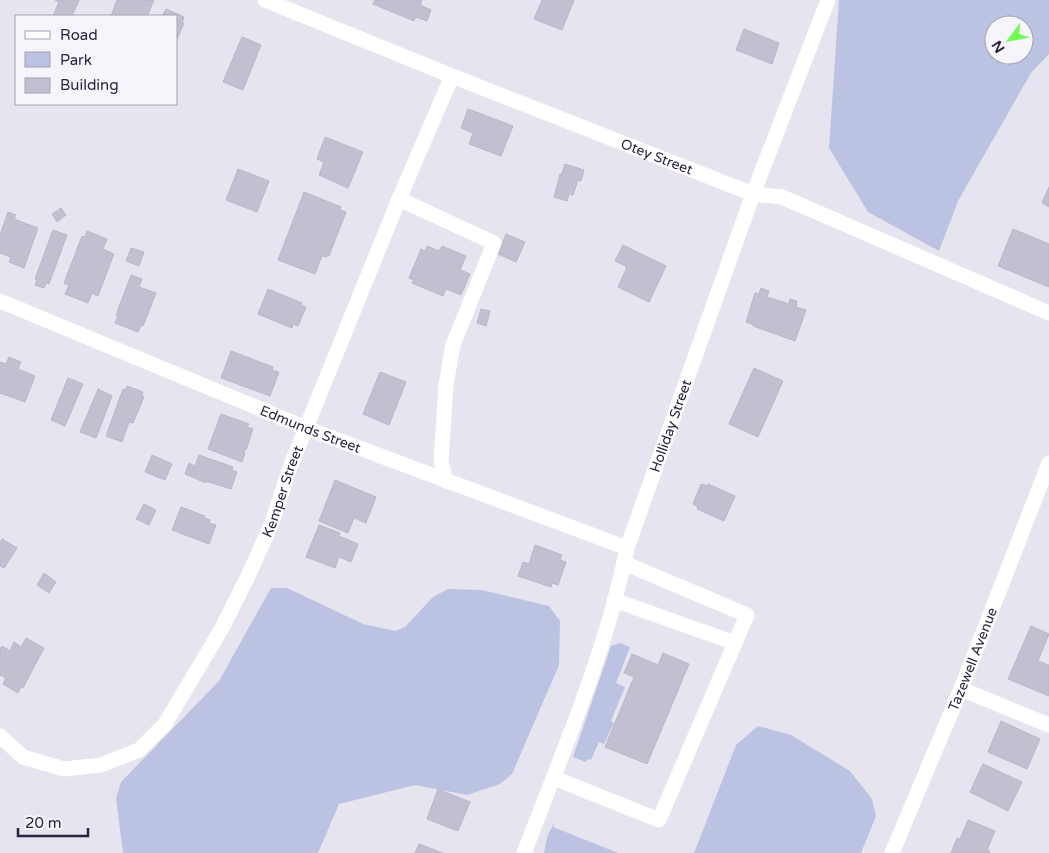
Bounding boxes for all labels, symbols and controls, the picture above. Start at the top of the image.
legend [15,15,178,105]
north arrow [984,15,1034,65]
text: Road [60,26,98,44]
text: N [988,37,1009,56]
text: Park [60,51,92,69]
text: Building [60,76,119,94]
street label: Otey Street [618,135,696,179]
street label: Holliday Street [647,377,695,475]
street label: Edmunds Street [258,402,364,457]
street label: Kemper Street [259,443,307,540]
street label: Tazewell Avenue [945,605,1001,714]
scale bar [18,806,88,838]
text: 20 m [25,814,62,832]

